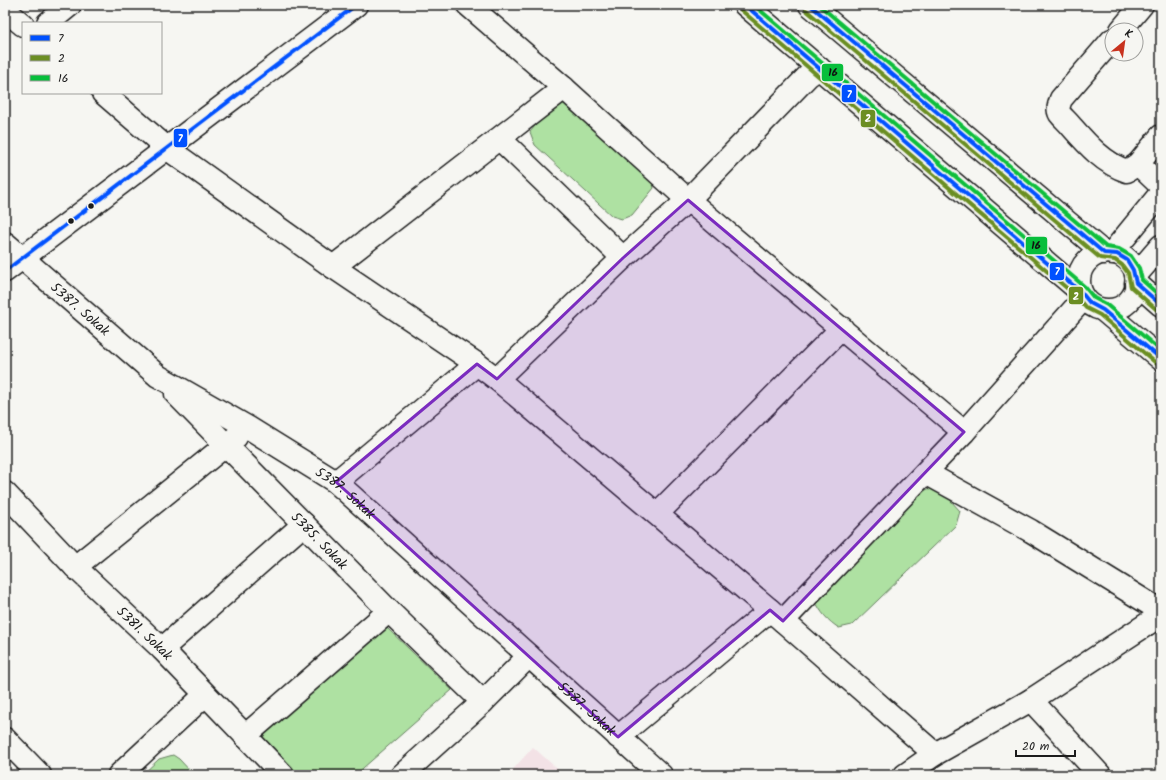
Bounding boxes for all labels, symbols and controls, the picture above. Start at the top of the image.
legend [22,22,162,94]
north arrow [1104,22,1144,62]
text: K [1121,25,1136,44]
text: 7 [58,29,64,48]
text: 2 [58,49,65,68]
line badge: 16 [821,63,844,82]
text: 16 [828,64,838,82]
text: 16 [58,69,68,88]
line badge: 7 [841,84,857,103]
text: 7 [846,86,852,104]
line badge: 2 [860,109,876,128]
text: 2 [865,110,871,128]
line badge: 7 [173,128,188,148]
text: 7 [177,130,183,148]
unlabelled marker [86,201,96,211]
unlabelled marker [66,216,76,226]
line badge: 16 [1025,236,1048,255]
text: 16 [1031,237,1041,255]
line badge: 7 [1049,262,1065,281]
text: 7 [1054,263,1060,281]
street label: 5387. Sokak [45,277,115,342]
line badge: 2 [1068,286,1084,305]
text: 2 [1073,288,1079,306]
street label: 5387. Sokak [311,462,381,525]
street label: 5385. Sokak [285,507,353,575]
street label: 5381. Sokak [111,601,178,666]
street label: 5387. Sokak [552,677,621,742]
scale bar [1016,732,1075,758]
text: 20 m [1022,737,1050,756]

